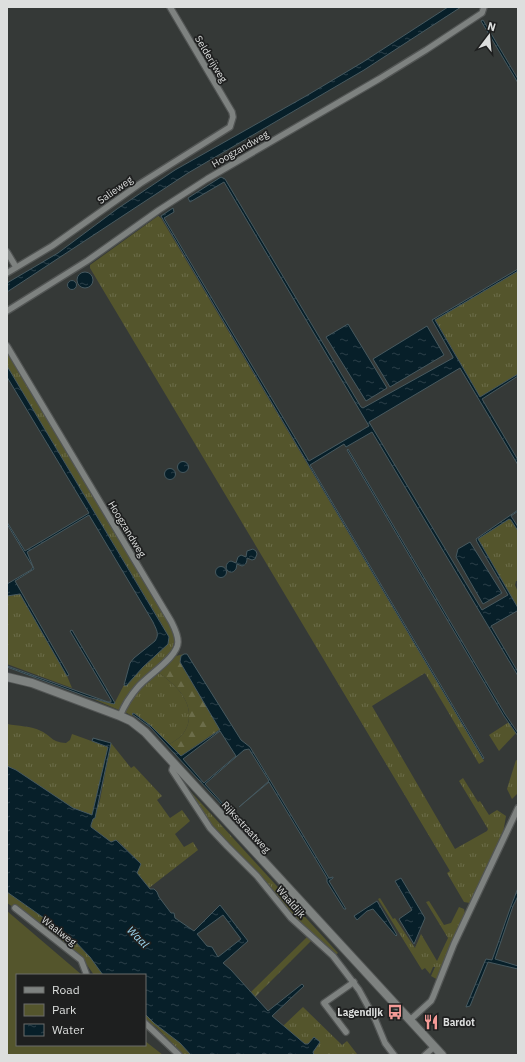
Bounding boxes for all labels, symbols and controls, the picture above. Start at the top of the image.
north arrow [469,16,509,56]
text: N [486,19,498,34]
street label: Selderijweg [192,33,230,85]
street label: Hoogzandweg [209,127,271,170]
street label: Salieweg [95,173,136,207]
street label: Hoogzandweg [105,498,149,560]
street label: Rijksstraatweg [219,798,274,856]
street label: Waaldijk [274,883,309,921]
street label: Waalweg [39,913,80,949]
water label: Waal [124,923,152,951]
legend [16,974,146,1046]
text: Road [52,982,80,997]
text: Park [52,1002,77,1017]
bus stop icon: Lagendijk [386,1003,404,1021]
place label: Lagendijk [337,1006,383,1019]
restaurant icon: Bardot [422,1013,440,1031]
place label: Bardot [443,1016,475,1029]
text: Water [52,1022,85,1037]

